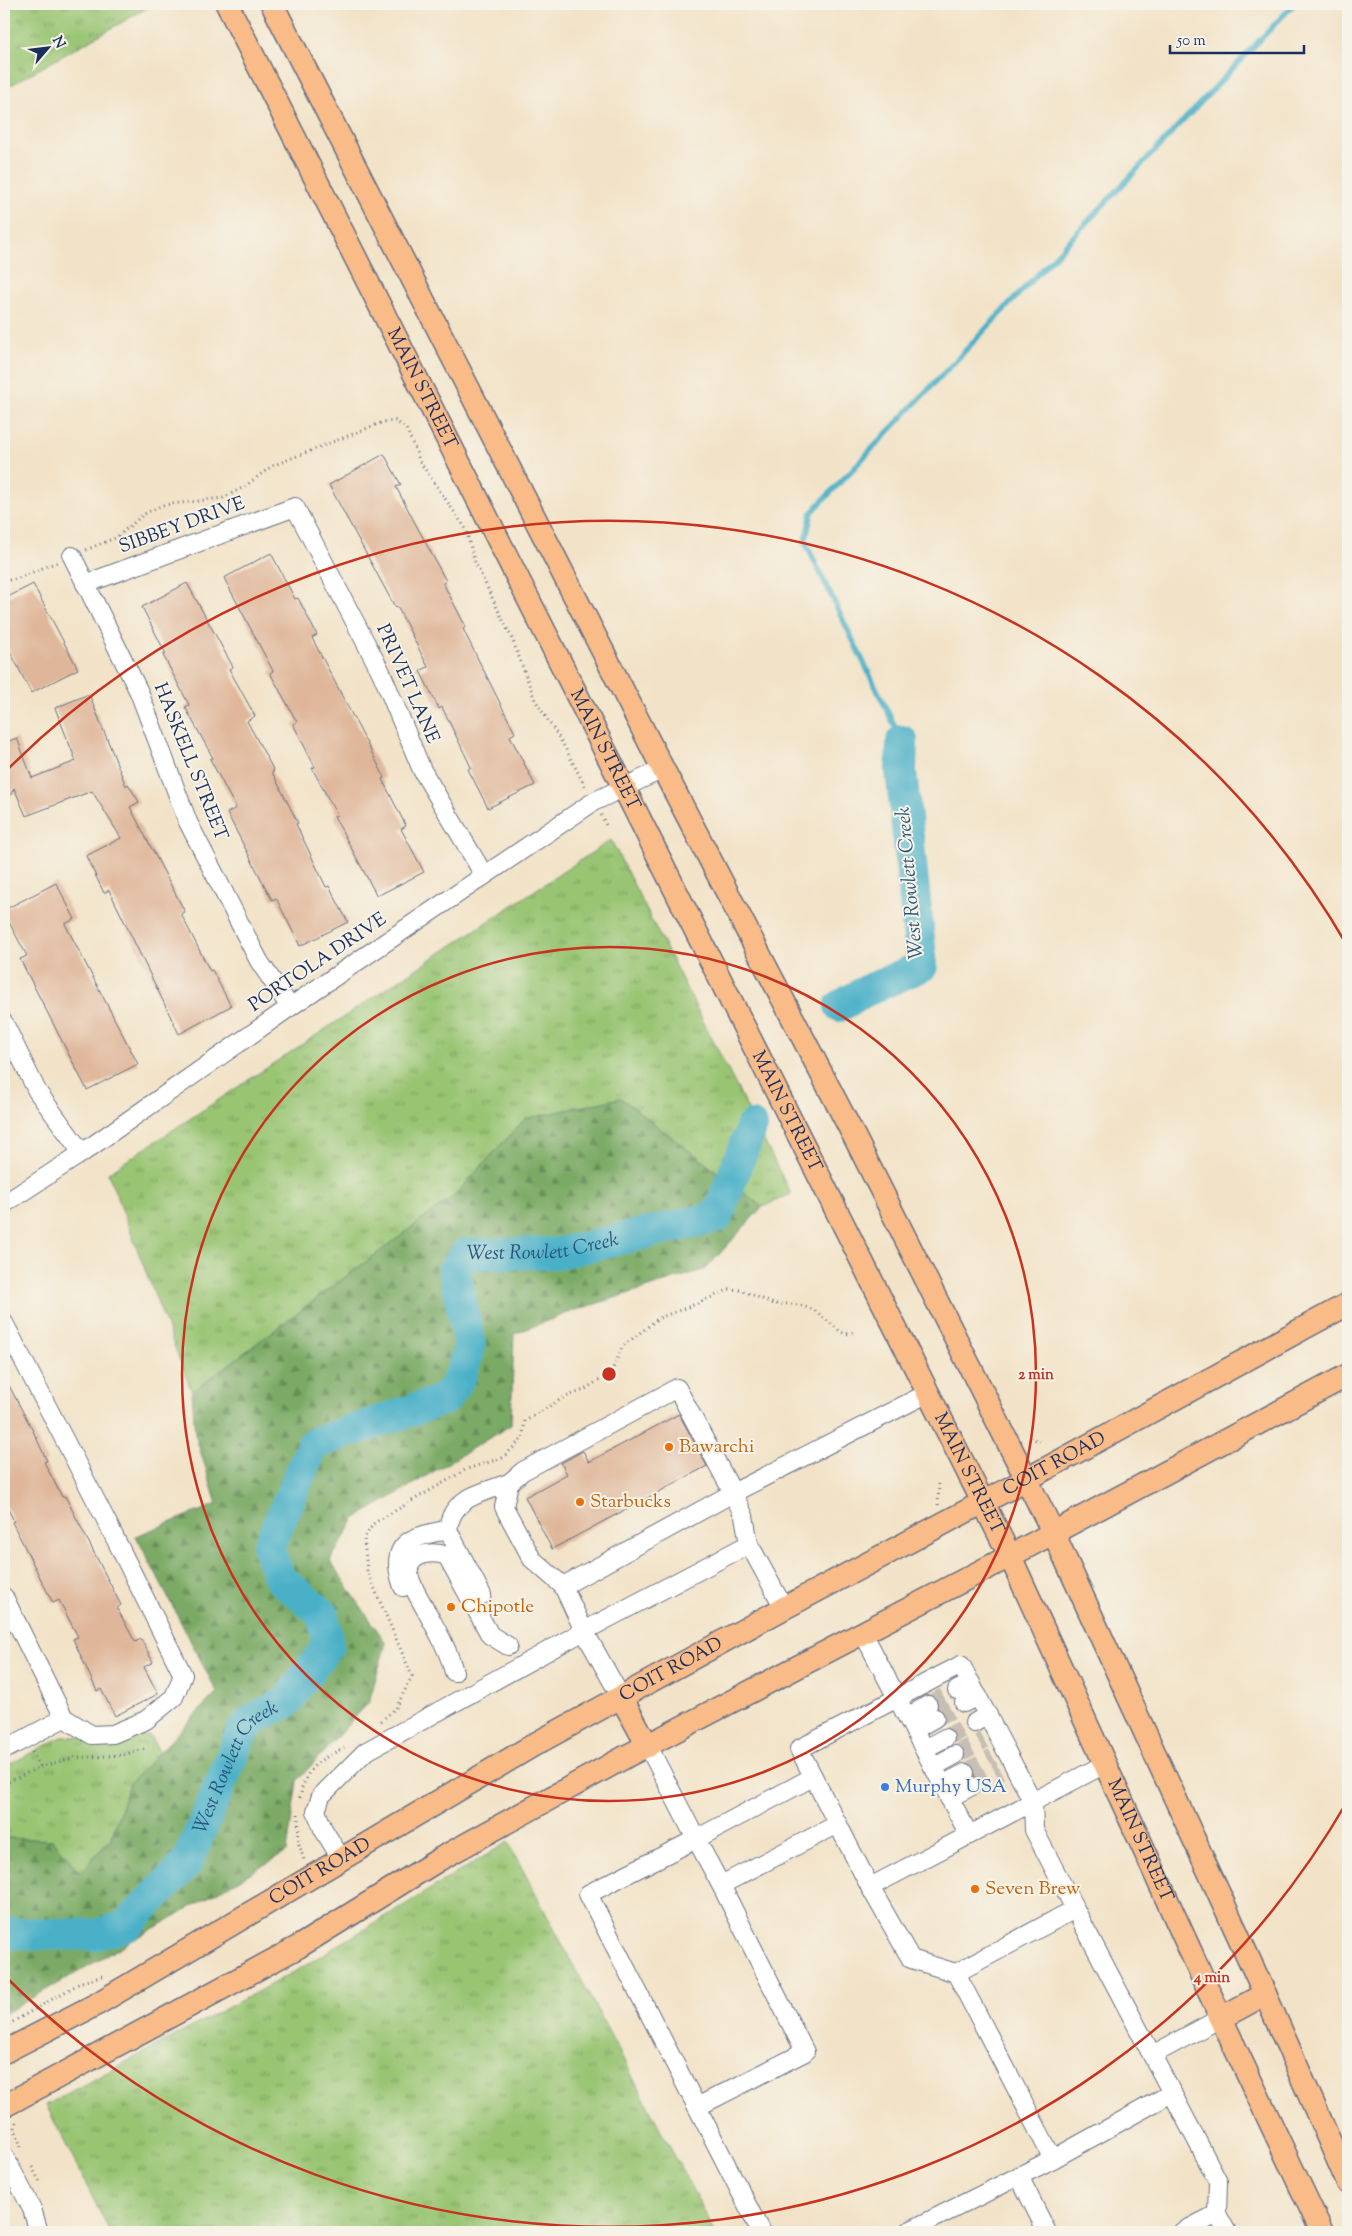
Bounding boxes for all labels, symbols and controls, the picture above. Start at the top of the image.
north arrow [22,22,72,72]
scale bar [1170,22,1303,54]
text: 50 m [1176,31,1206,52]
text: N [46,33,69,52]
street label: MAIN STREET [380,323,464,454]
street label: SIBBEY DRIVE [115,491,249,561]
street label: PRIVET LANE [369,620,446,749]
street label: HASKELL STREET [146,679,234,845]
street label: MAIN STREET [563,684,647,815]
water label: West Rowlett Creek [890,806,932,960]
street label: PORTOLA DRIVE [244,906,393,1019]
street label: MAIN STREET [745,1046,829,1177]
water label: West Rowlett Creek [466,1225,621,1268]
centre of rings [600,1365,618,1383]
text: 2 min [1018,1365,1054,1386]
street label: MAIN STREET [927,1408,1010,1539]
street label: COIT ROAD [998,1425,1111,1503]
place label: Bawarchi [679,1434,754,1461]
marker: Bawarchi [663,1441,675,1453]
place label: Starbucks [590,1489,671,1516]
marker: Starbucks [574,1496,586,1508]
place label: Chipotle [461,1594,534,1621]
marker: Chipotle [445,1601,457,1613]
street label: COIT ROAD [615,1631,728,1709]
water label: West Rowlett Creek [186,1694,283,1839]
place label: Murphy USA [895,1774,1007,1801]
street label: MAIN STREET [1100,1774,1180,1907]
marker: Murphy USA [879,1781,891,1793]
street label: COIT ROAD [264,1831,376,1912]
place label: Seven Brew [985,1876,1080,1903]
marker: Seven Brew [969,1883,981,1895]
text: 4 min [1193,1968,1230,1989]

